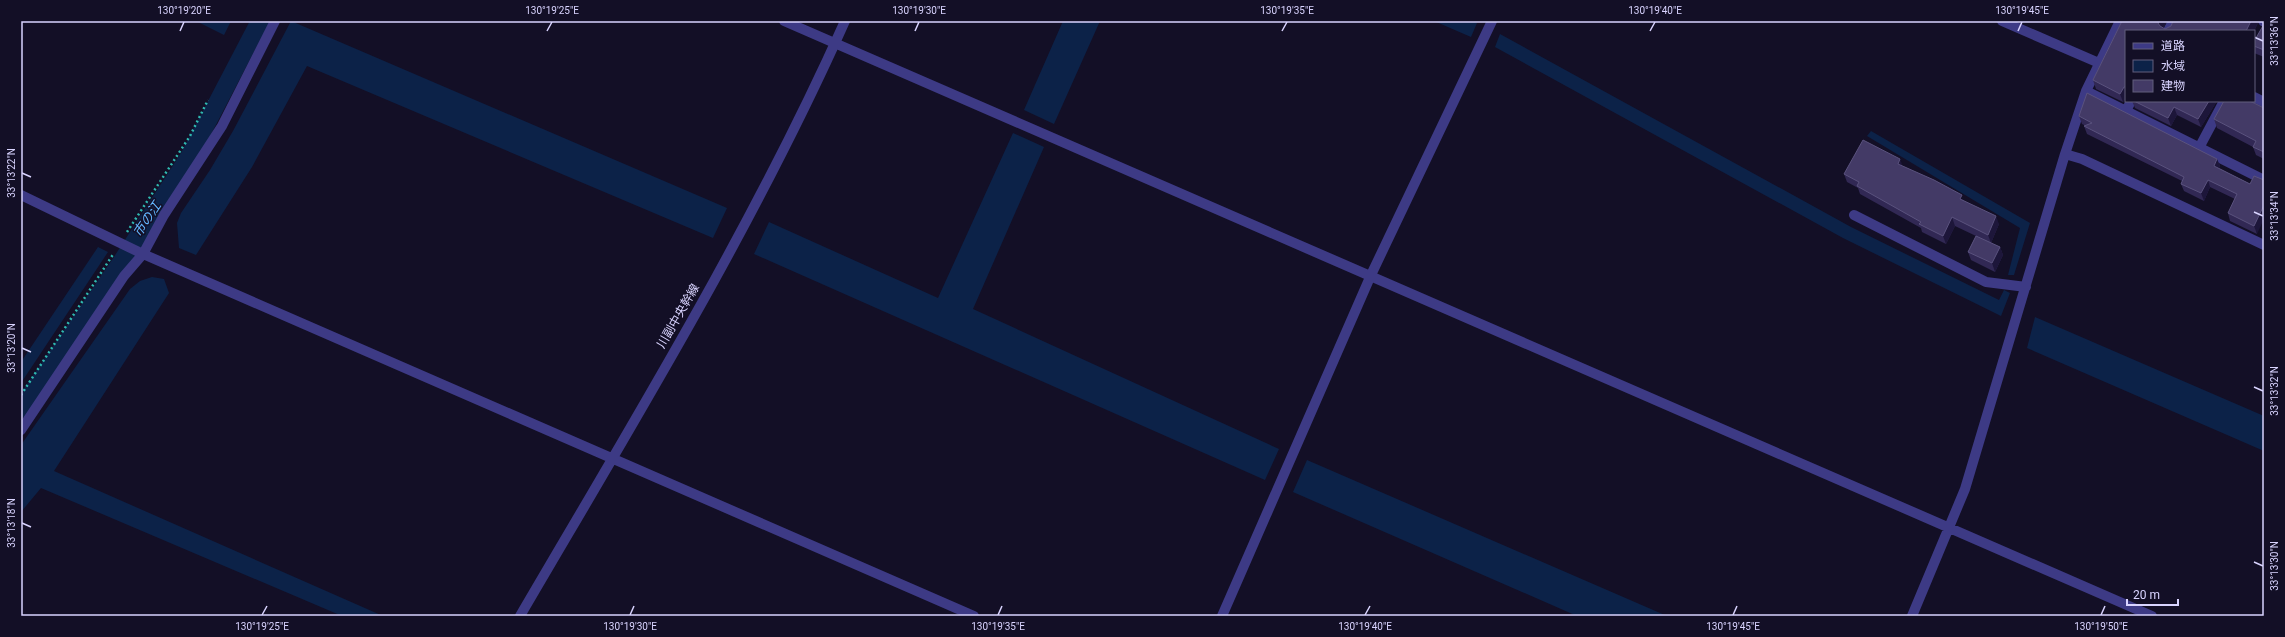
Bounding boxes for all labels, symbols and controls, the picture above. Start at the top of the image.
text: 130°19'20"E [157,5,211,16]
text: 130°19'25"E [525,5,579,16]
text: 130°19'30"E [892,5,946,16]
text: 130°19'35"E [1260,5,1314,16]
text: 130°19'40"E [1628,5,1682,16]
text: 130°19'45"E [1995,5,2049,16]
text: 33°13'36"N [2269,16,2280,66]
legend [2125,30,2255,102]
text: 道路 [2161,39,2185,53]
text: 水域 [2161,59,2185,73]
text: 建物 [2161,79,2185,93]
text: 33°13'22"N [6,148,17,198]
text: 33°13'34"N [2269,191,2280,241]
water label: 市の江 [130,197,165,239]
street label: 川副中央幹線 [654,281,702,351]
text: 33°13'20"N [6,323,17,373]
text: 33°13'32"N [2269,366,2280,416]
text: 33°13'18"N [6,498,17,548]
text: 33°13'30"N [2269,541,2280,591]
scale bar [2127,581,2178,607]
text: 20 m [2133,588,2160,602]
text: 130°19'25"E [235,621,289,632]
text: 130°19'30"E [603,621,657,632]
text: 130°19'35"E [971,621,1025,632]
text: 130°19'40"E [1338,621,1392,632]
text: 130°19'45"E [1706,621,1760,632]
text: 130°19'50"E [2074,621,2128,632]

